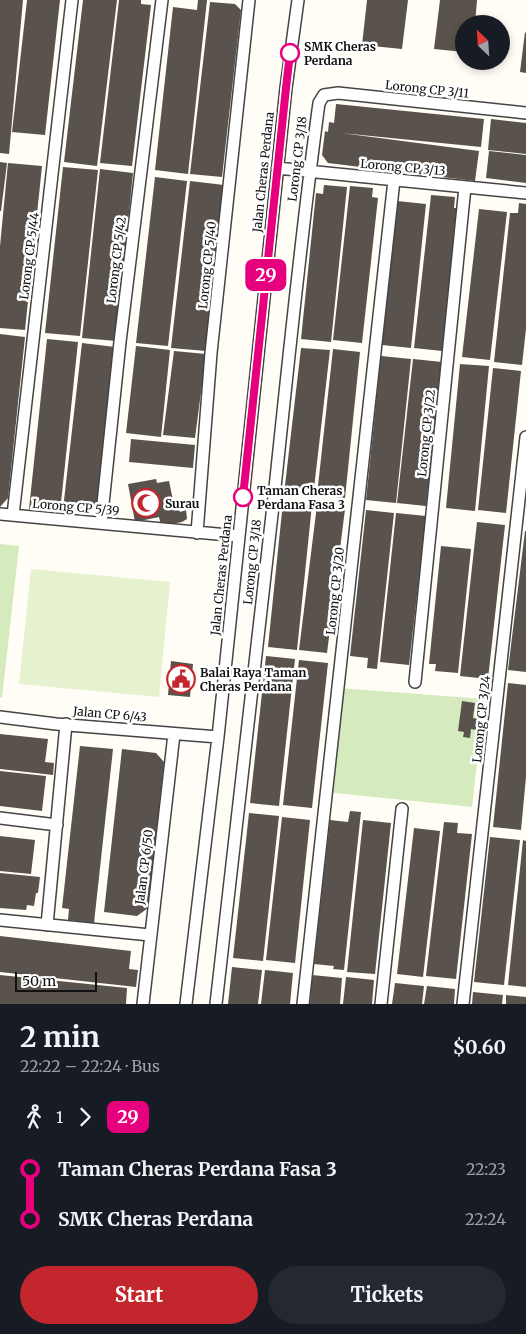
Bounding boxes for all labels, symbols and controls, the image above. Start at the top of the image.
north arrow [455,15,510,70]
map controls [455,15,510,70]
place label: SMK Cheras Perdana [304,39,376,68]
marker: SMK Cheras Perdana [280,43,300,63]
street label: Lorong CP 3/11 [384,77,470,101]
street label: Jalan Cheras Perdana [249,110,277,234]
street label: Lorong CP 3/18 [284,116,310,202]
street label: Lorong CP 3/13 [360,156,446,178]
street label: Lorong CP 5/44 [16,211,42,300]
street label: Lorong CP 5/42 [103,216,129,304]
street label: Lorong CP 5/40 [195,220,219,310]
line badge: 29 [244,259,288,291]
text: 29 [255,263,277,286]
street label: Lorong CP 3/22 [414,389,438,477]
place label: Taman Cheras Perdana Fasa 3 [257,483,345,512]
marker: Taman Cheras Perdana Fasa 3 [233,487,253,507]
mosque icon: Surau [131,488,161,518]
street label: Lorong CP 5/39 [32,496,120,518]
place label: Surau [165,496,200,511]
street label: Jalan Cheras Perdana [207,513,235,637]
street label: Lorong CP 3/18 [240,519,264,605]
street label: Lorong CP 3/20 [323,546,347,636]
public building icon: Balai Raya Taman Cheras Perdana [166,664,196,694]
place label: Balai Raya Taman Cheras Perdana [200,665,307,694]
street label: Lorong CP 3/24 [469,674,493,763]
street label: Jalan CP 6/43 [72,703,148,725]
street label: Jalan CP 6/50 [132,828,156,906]
scale bar [15,969,98,992]
text: 50 m [22,972,56,990]
text: 2 min [20,1019,100,1055]
text: $0.60 [453,1035,506,1059]
text: 22:22 – 22:24 · Bus [20,1056,160,1076]
icon: walk [20,1103,48,1131]
icon: forward [71,1103,99,1131]
text: 29 [117,1105,139,1128]
text: 1 [56,1107,63,1127]
text: Taman Cheras Perdana Fasa 3 [58,1157,337,1181]
text: 22:23 [466,1159,506,1179]
text: SMK Cheras Perdana [58,1207,253,1231]
text: 22:24 [465,1209,506,1229]
button: Start [20,1266,258,1324]
button: Tickets [268,1266,506,1324]

